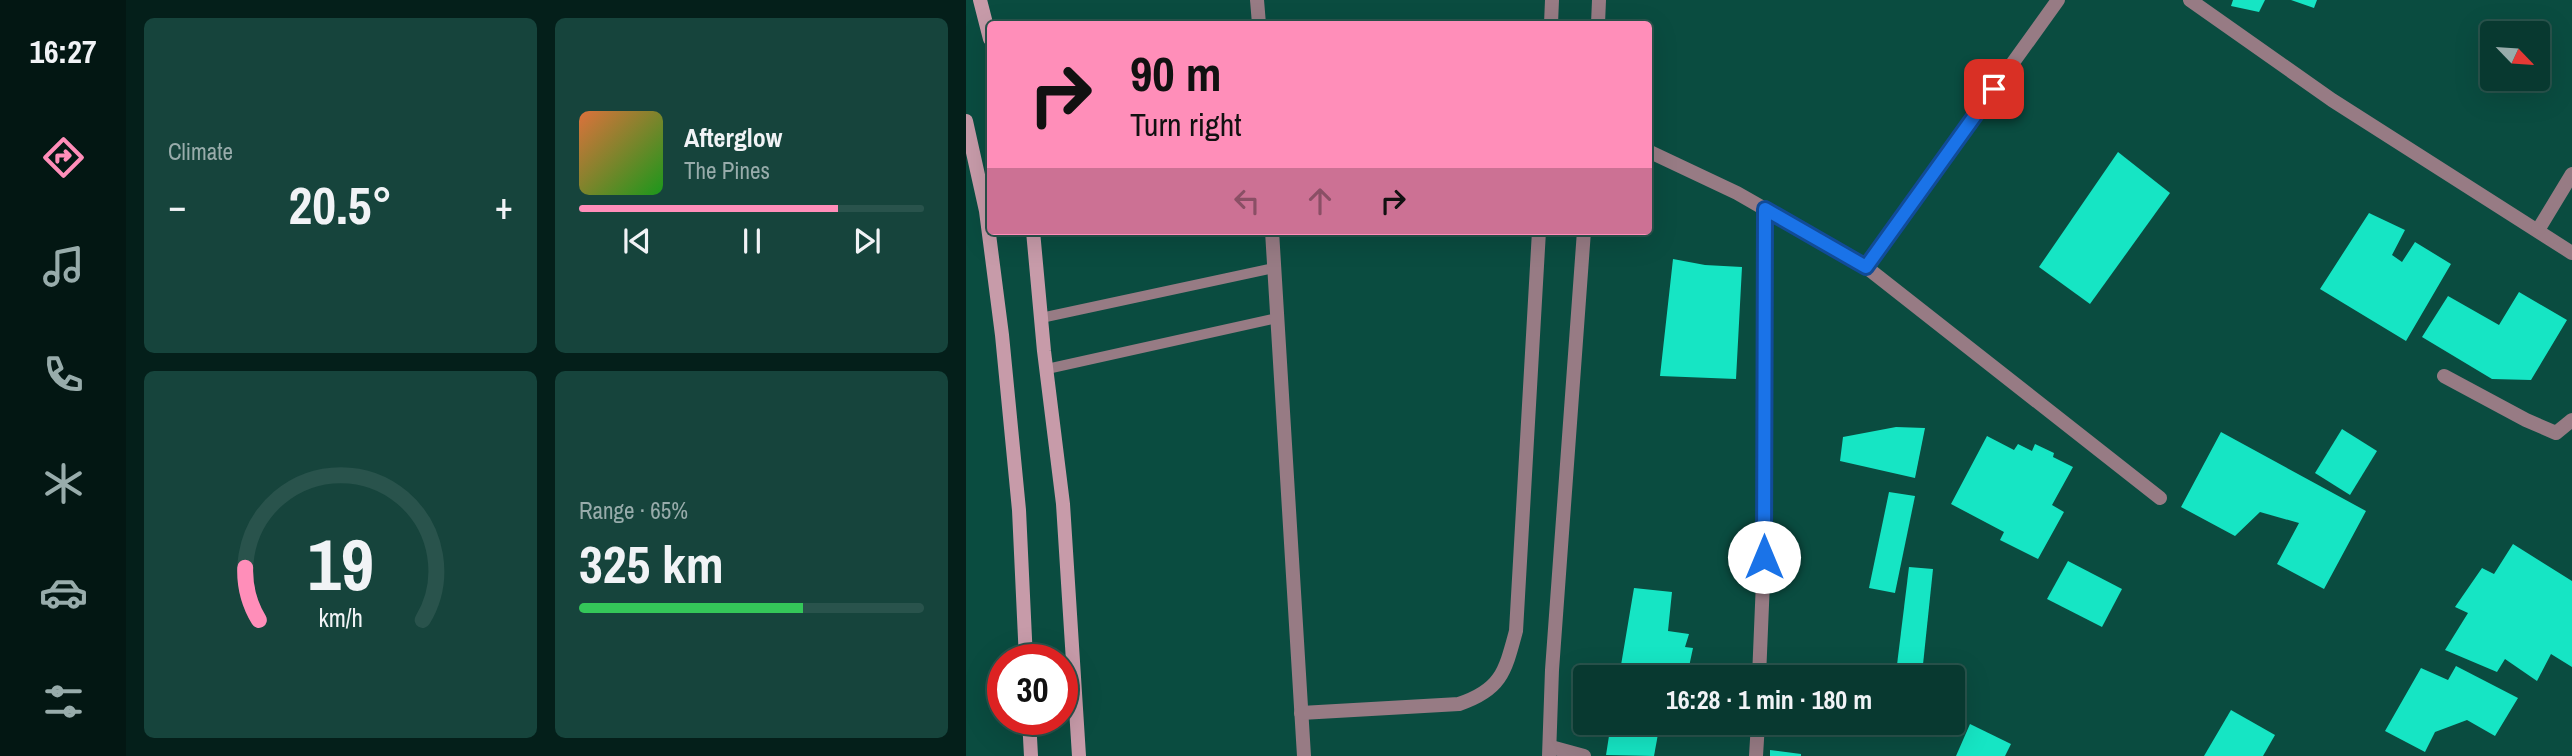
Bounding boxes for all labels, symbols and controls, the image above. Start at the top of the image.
north arrow [2480,21,2550,91]
map controls [2480,21,2550,91]
text: 16:27 [29,30,97,73]
text: 90 m [1130,40,1222,106]
icon: right [1015,49,1106,140]
pin [1964,59,2024,119]
icon: arrive [1975,70,2013,108]
text: Turn right [1130,103,1242,146]
text: Afterglow [684,120,782,155]
icon: directions [39,133,88,182]
text: Climate [168,136,233,167]
text: The Pines [684,155,770,186]
text: 20.5° [289,170,392,240]
text: − [168,180,186,231]
text: + [495,180,513,231]
icon: left [1228,182,1266,220]
icon: ahead [1301,182,1339,220]
icon: right [1374,182,1412,220]
icon: previous [618,222,656,260]
icon: pause [733,222,771,260]
icon: next [848,222,886,260]
icon: music [39,242,88,291]
icon: phone [39,350,88,399]
icon: climate [39,459,88,508]
text: Range · 65% [579,495,688,526]
text: 19 [307,516,374,614]
position arrow [1727,520,1801,594]
text: 325 km [579,529,724,599]
icon: car [39,568,88,617]
text: km/h [318,601,363,635]
speed limit sign: 30 [987,644,1078,735]
icon: filters [39,677,88,726]
text: 16:28 · 1 min · 180 m [1666,682,1872,717]

